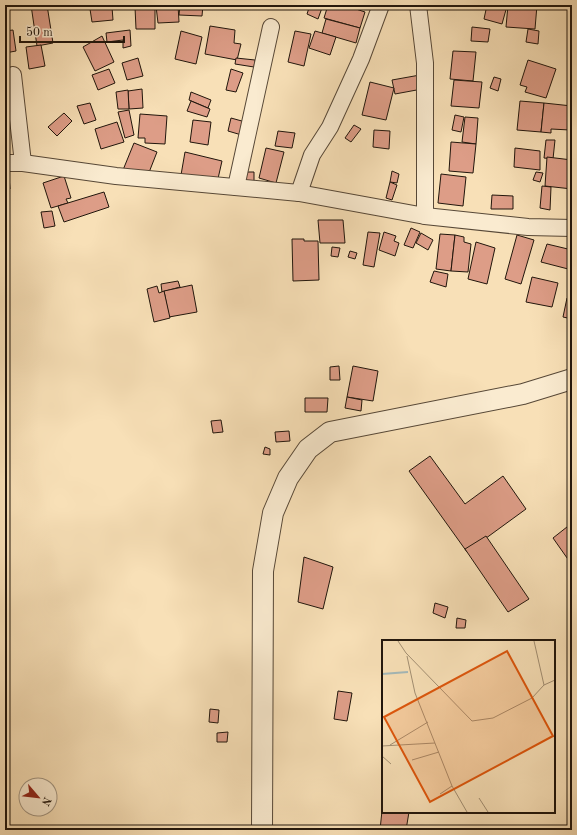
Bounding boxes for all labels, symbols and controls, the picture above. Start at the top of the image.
scale bar [20,18,124,44]
text: 50 m [26,26,53,39]
inset map [382,640,555,813]
north arrow [18,777,58,817]
text: N [38,795,52,808]

